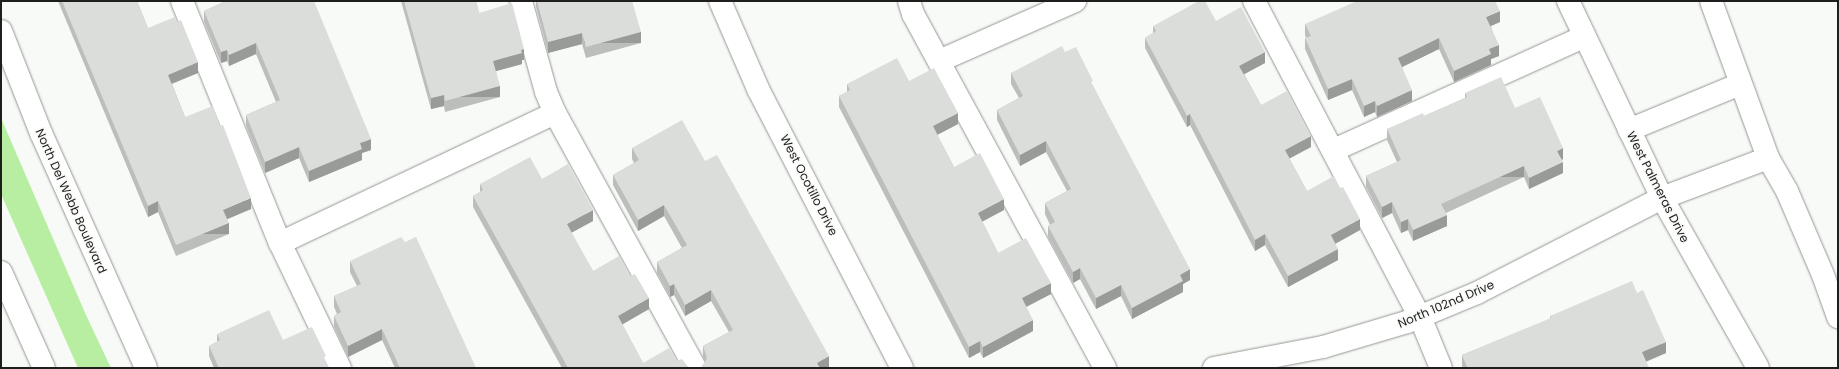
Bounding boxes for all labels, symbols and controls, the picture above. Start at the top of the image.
street label: North Del Webb Boulevard [32,126,110,276]
street label: West Palmeras Drive [1624,129,1692,245]
street label: West Ocotillo Drive [777,132,841,238]
street label: North 102nd Drive [1396,277,1496,331]

